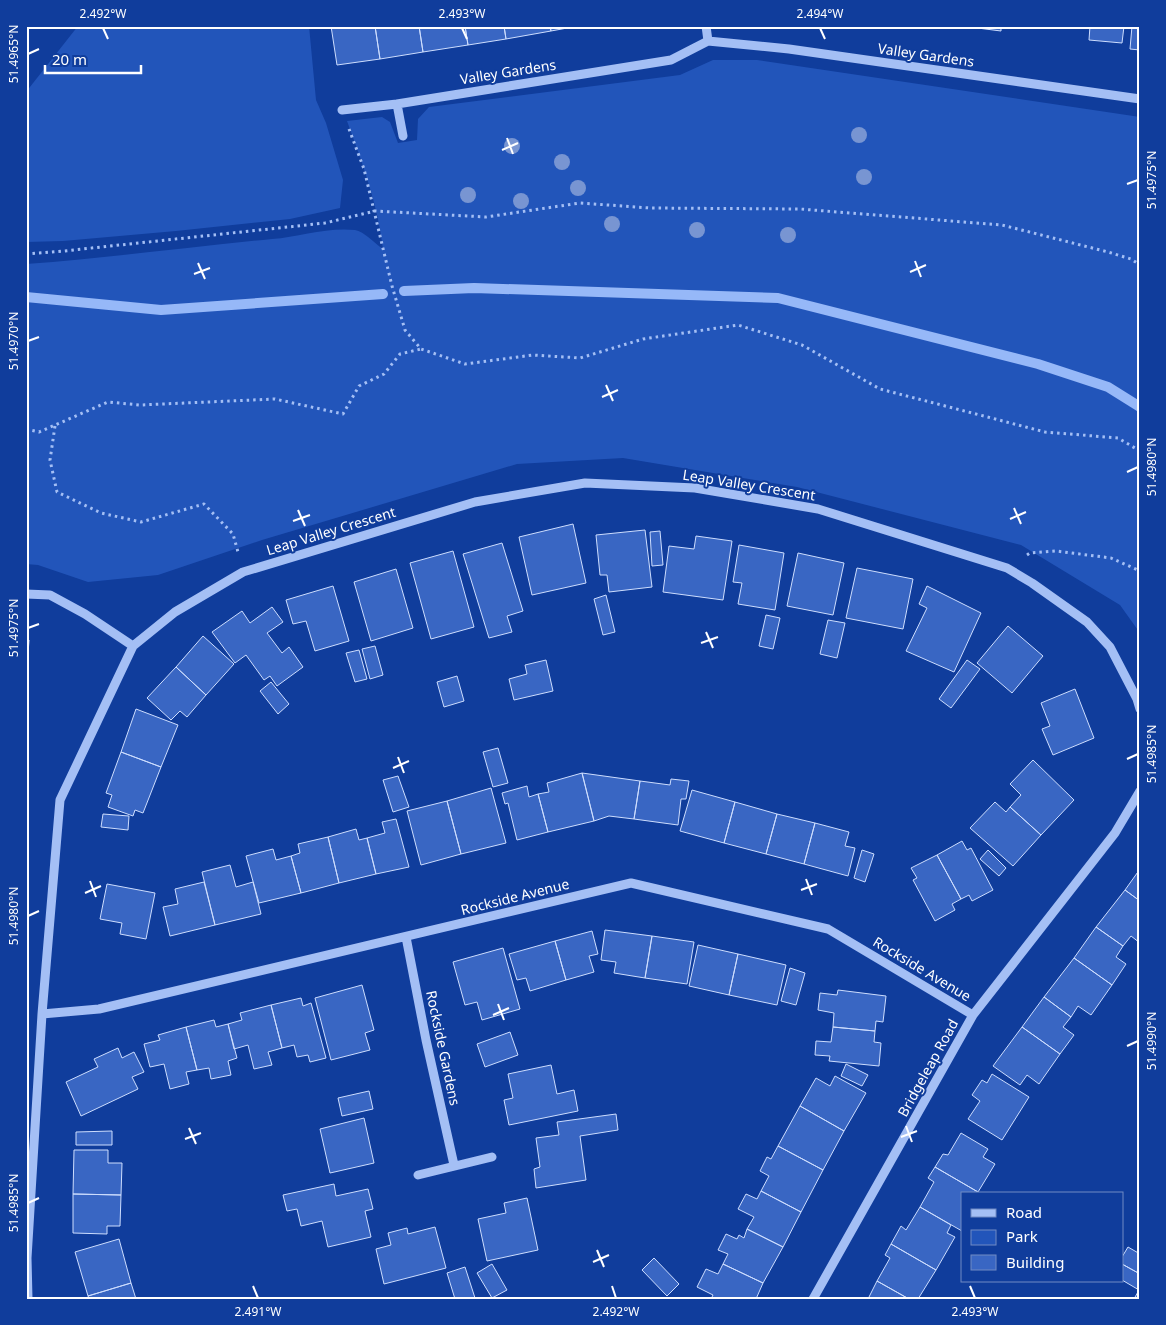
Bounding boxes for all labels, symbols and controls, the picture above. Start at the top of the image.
text: 2.492°W [80,5,126,22]
text: 2.493°W [439,5,485,22]
text: 2.494°W [797,5,843,22]
text: 51.4965°N [5,25,22,83]
street label: Valley Gardens [877,38,976,71]
scale bar [45,42,141,74]
text: 20 m [52,49,87,69]
street label: Valley Gardens [459,54,558,88]
text: 51.4975°N [1143,151,1160,209]
text: 51.4970°N [5,312,22,370]
text: 51.4980°N [1143,438,1160,496]
street label: Leap Valley Crescent [681,465,817,504]
street label: Leap Valley Crescent [264,502,398,559]
text: 51.4975°N [5,599,22,657]
text: 51.4985°N [1143,725,1160,783]
street label: Rockside Avenue [459,874,571,919]
text: 51.4980°N [5,887,22,945]
street label: Rockside Avenue [870,932,975,1005]
street label: Rockside Gardens [422,989,465,1108]
text: 51.4990°N [1143,1012,1160,1070]
street label: Bridgeleap Road [893,1016,962,1120]
text: 51.4985°N [5,1174,22,1232]
legend [961,1192,1124,1282]
text: Road [1006,1202,1042,1222]
text: Park [1006,1226,1038,1246]
text: Building [1006,1252,1064,1272]
text: 2.491°W [235,1303,281,1320]
text: 2.492°W [593,1303,639,1320]
text: 2.493°W [952,1303,998,1320]

